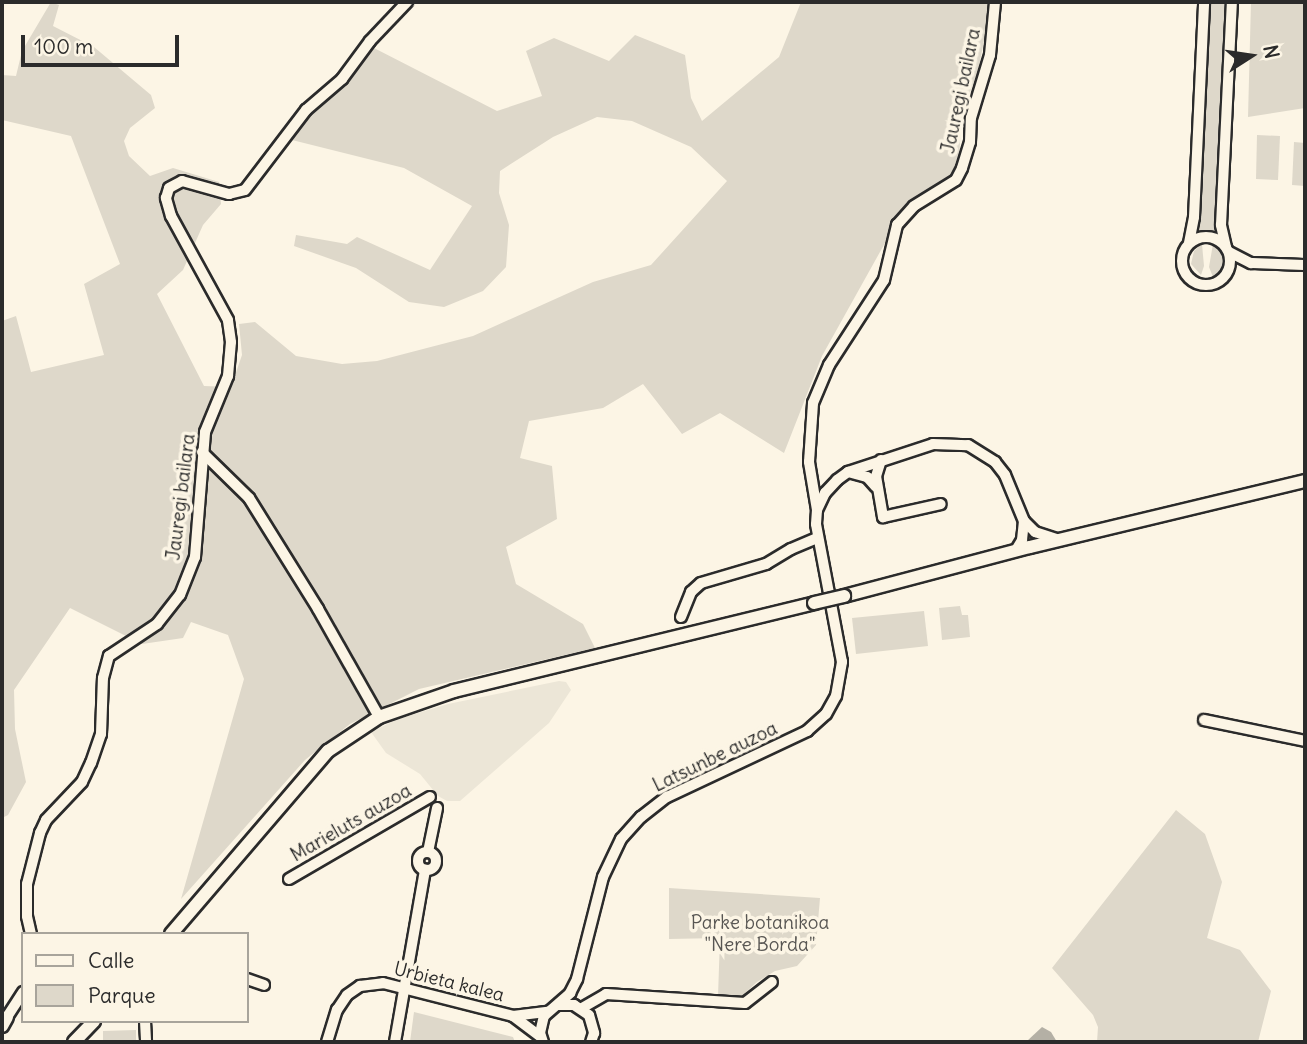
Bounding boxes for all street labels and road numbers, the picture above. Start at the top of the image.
street label: Jauregi bailara [937,26,985,156]
street label: Jauregi bailara [162,432,200,562]
street label: Latsunbe auzoa [649,717,781,797]
street label: Marieluts auzoa [287,779,415,867]
street label: Urbieta kalea [391,957,507,1007]

